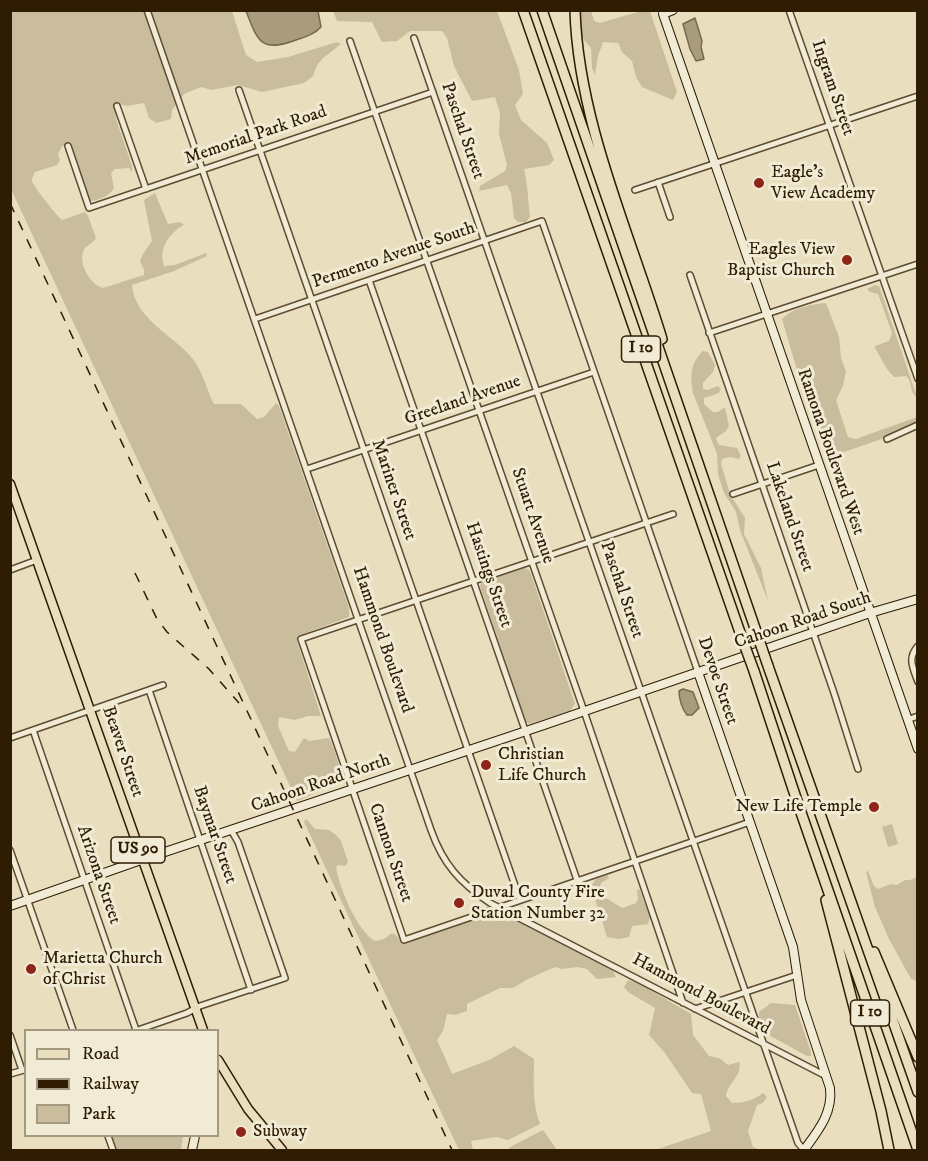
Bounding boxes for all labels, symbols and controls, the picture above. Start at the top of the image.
street label: Ingram Street [806,37,858,139]
street label: Paschal Street [435,80,489,182]
street label: Memorial Park Road [182,102,330,170]
place label: Eagle's View Academy [771,162,875,204]
marker: Eagle's View Academy [752,176,766,190]
street label: Permento Avenue South [310,218,478,294]
place label: Eagles View Baptist Church [727,239,835,282]
marker: Eagles View Baptist Church [840,253,854,267]
road number: I 10 [622,336,660,362]
street label: Ramona Boulevard West [791,366,869,538]
street label: Greeland Avenue [402,371,524,431]
street label: Mariner Street [366,437,420,543]
street label: Lakeland Street [760,459,818,575]
street label: Stuart Avenue [506,465,558,567]
street label: Hastings Street [460,520,516,630]
street label: Paschal Street [594,539,648,641]
street label: Hammond Boulevard [347,564,417,716]
street label: Cahoon Road South [732,588,874,654]
street label: Devoe Street [692,634,742,728]
street label: Beaver Street [96,704,148,800]
place label: Christian Life Church [498,744,586,786]
street label: Cahoon Road North [249,750,393,818]
marker: Christian Life Church [479,758,493,772]
street label: Baymar Street [187,783,241,887]
place label: New Life Temple [736,796,862,818]
marker: New Life Temple [867,800,881,814]
street label: Cannon Street [363,801,417,905]
street label: Arizona Street [71,823,125,927]
road number: US 90 [111,837,165,863]
place label: Duval County Fire Station Number 32 [471,882,605,924]
marker: Duval County Fire Station Number 32 [452,896,466,910]
place label: Marietta Church of Christ [43,948,163,990]
street label: Hammond Boulevard [628,949,774,1041]
marker: Marietta Church of Christ [24,962,38,976]
road number: I 10 [850,1000,890,1026]
legend [24,1029,219,1137]
text: Road [82,1043,119,1065]
text: Railway [82,1073,139,1095]
text: Park [82,1103,116,1125]
place label: Subway [253,1121,307,1143]
marker: Subway [234,1125,248,1139]

